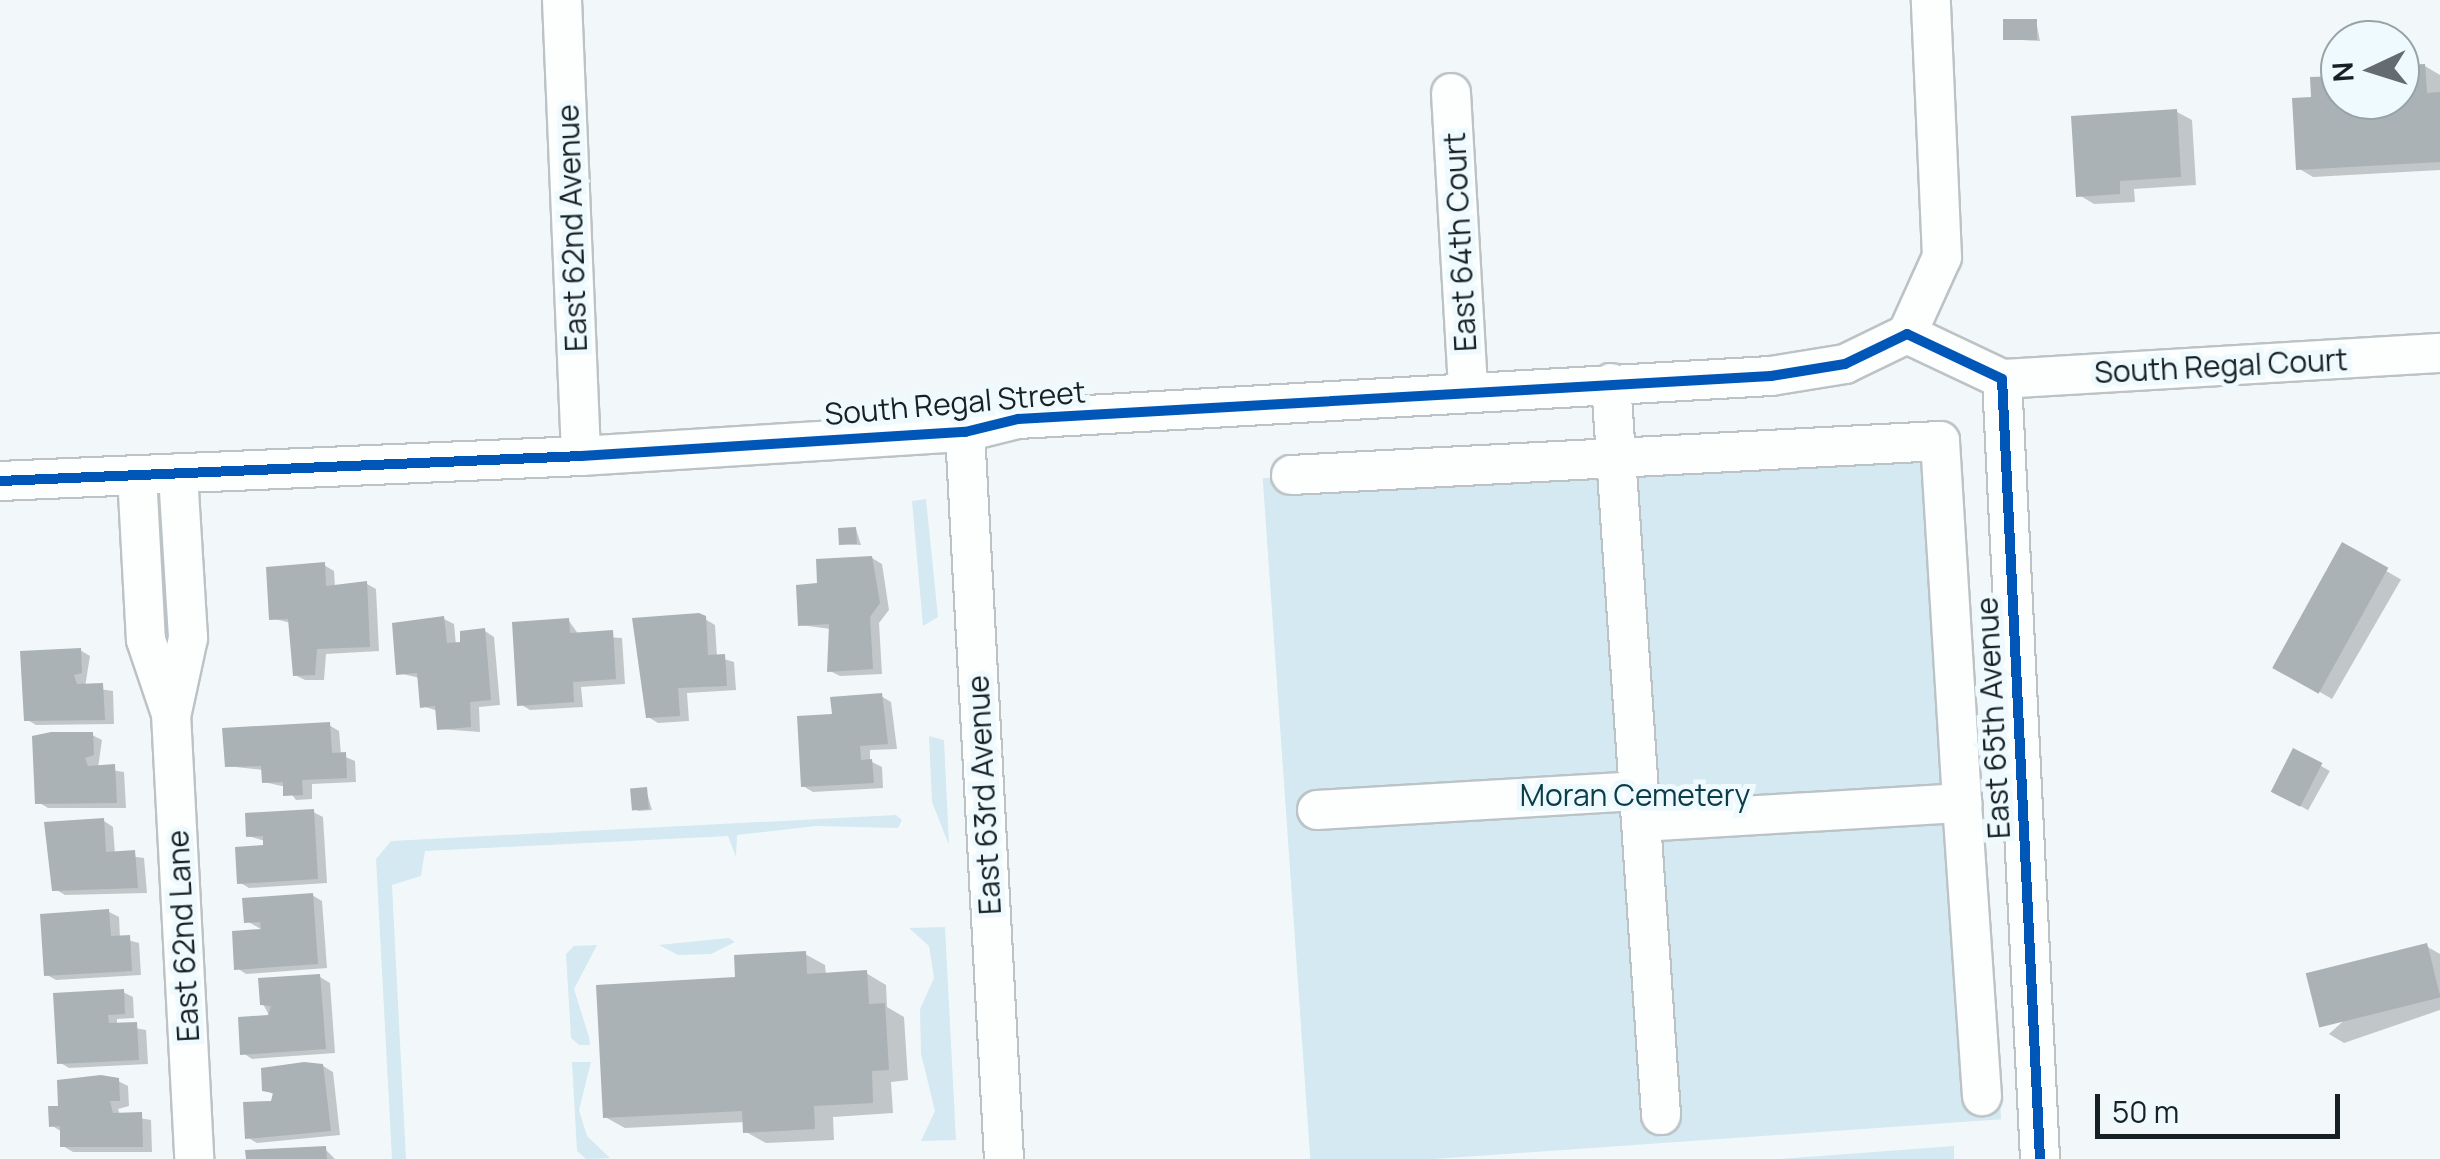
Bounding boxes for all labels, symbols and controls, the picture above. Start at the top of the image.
north arrow [2320,20,2420,120]
text: N [2322,61,2362,83]
street label: East 62nd Avenue [550,104,594,352]
street label: East 64th Court [1436,131,1484,353]
street label: South Regal Court [2093,341,2349,391]
street label: South Regal Street [823,374,1087,432]
street label: East 65th Avenue [1969,596,2017,840]
street label: East 63rd Avenue [960,674,1008,916]
park label: Moran Cemetery [1520,777,1750,813]
street label: East 62nd Lane [159,829,207,1043]
scale bar [2100,1074,2345,1136]
text: 50 m [2112,1091,2179,1132]

